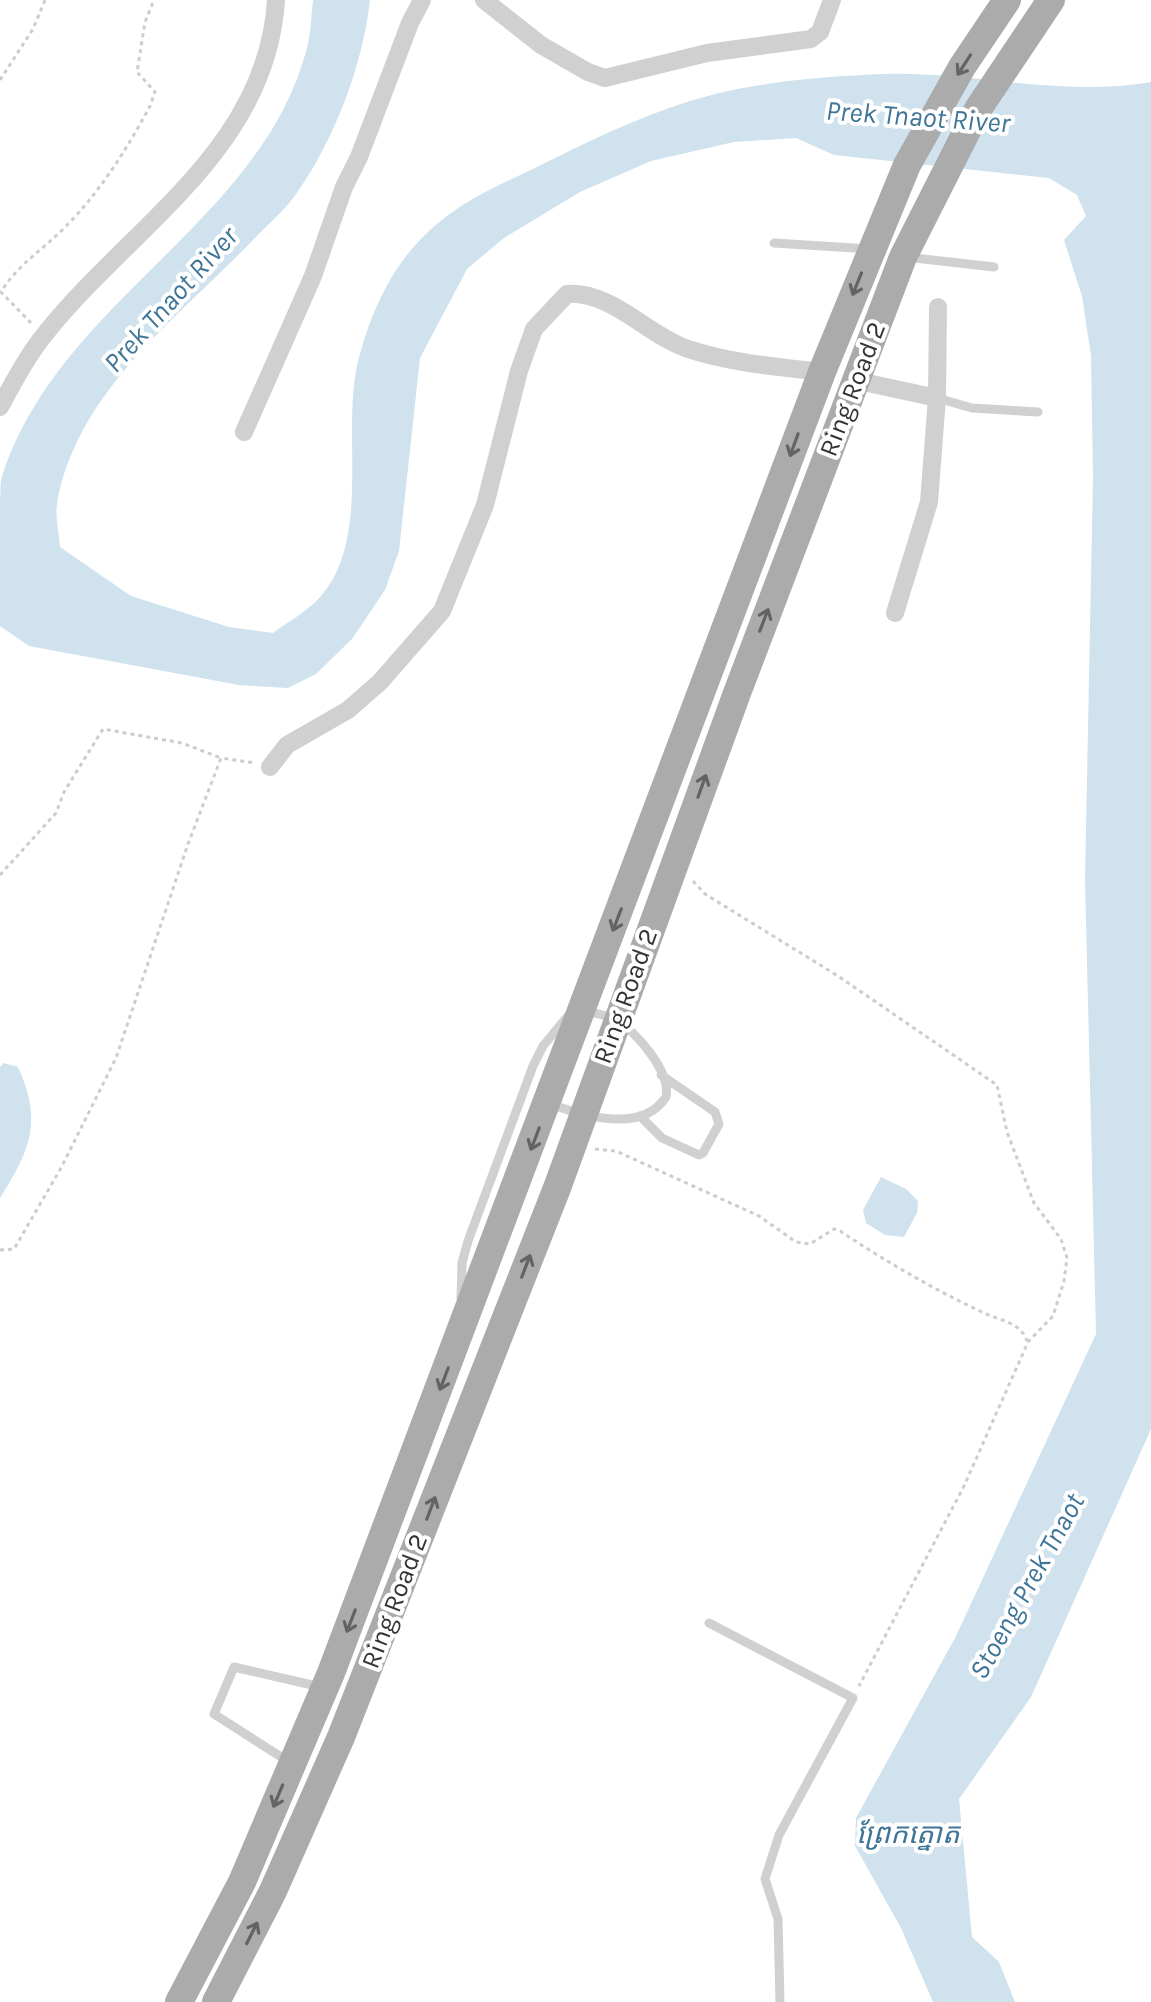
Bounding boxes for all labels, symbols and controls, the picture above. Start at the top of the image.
one-way arrow [955,53,971,76]
water label: Prek Tnaot River [825,94,1012,139]
water label: Prek Tnaot River [96,219,245,379]
one-way arrow [849,271,863,296]
street label: Ring Road 2 [813,318,892,461]
one-way arrow [786,432,800,457]
one-way arrow [758,608,772,633]
one-way arrow [696,775,710,799]
one-way arrow [609,907,623,932]
street label: Ring Road 2 [587,924,664,1068]
one-way arrow [527,1126,541,1151]
one-way arrow [520,1254,534,1279]
one-way arrow [436,1366,450,1390]
water label: Stoeng Prek Tnaot [962,1487,1091,1685]
one-way arrow [425,1496,439,1521]
street label: Ring Road 2 [355,1530,434,1673]
one-way arrow [343,1608,357,1633]
one-way arrow [270,1783,285,1808]
water label: ព្រែកត្នោត [856,1817,962,1851]
one-way arrow [244,1921,260,1945]

